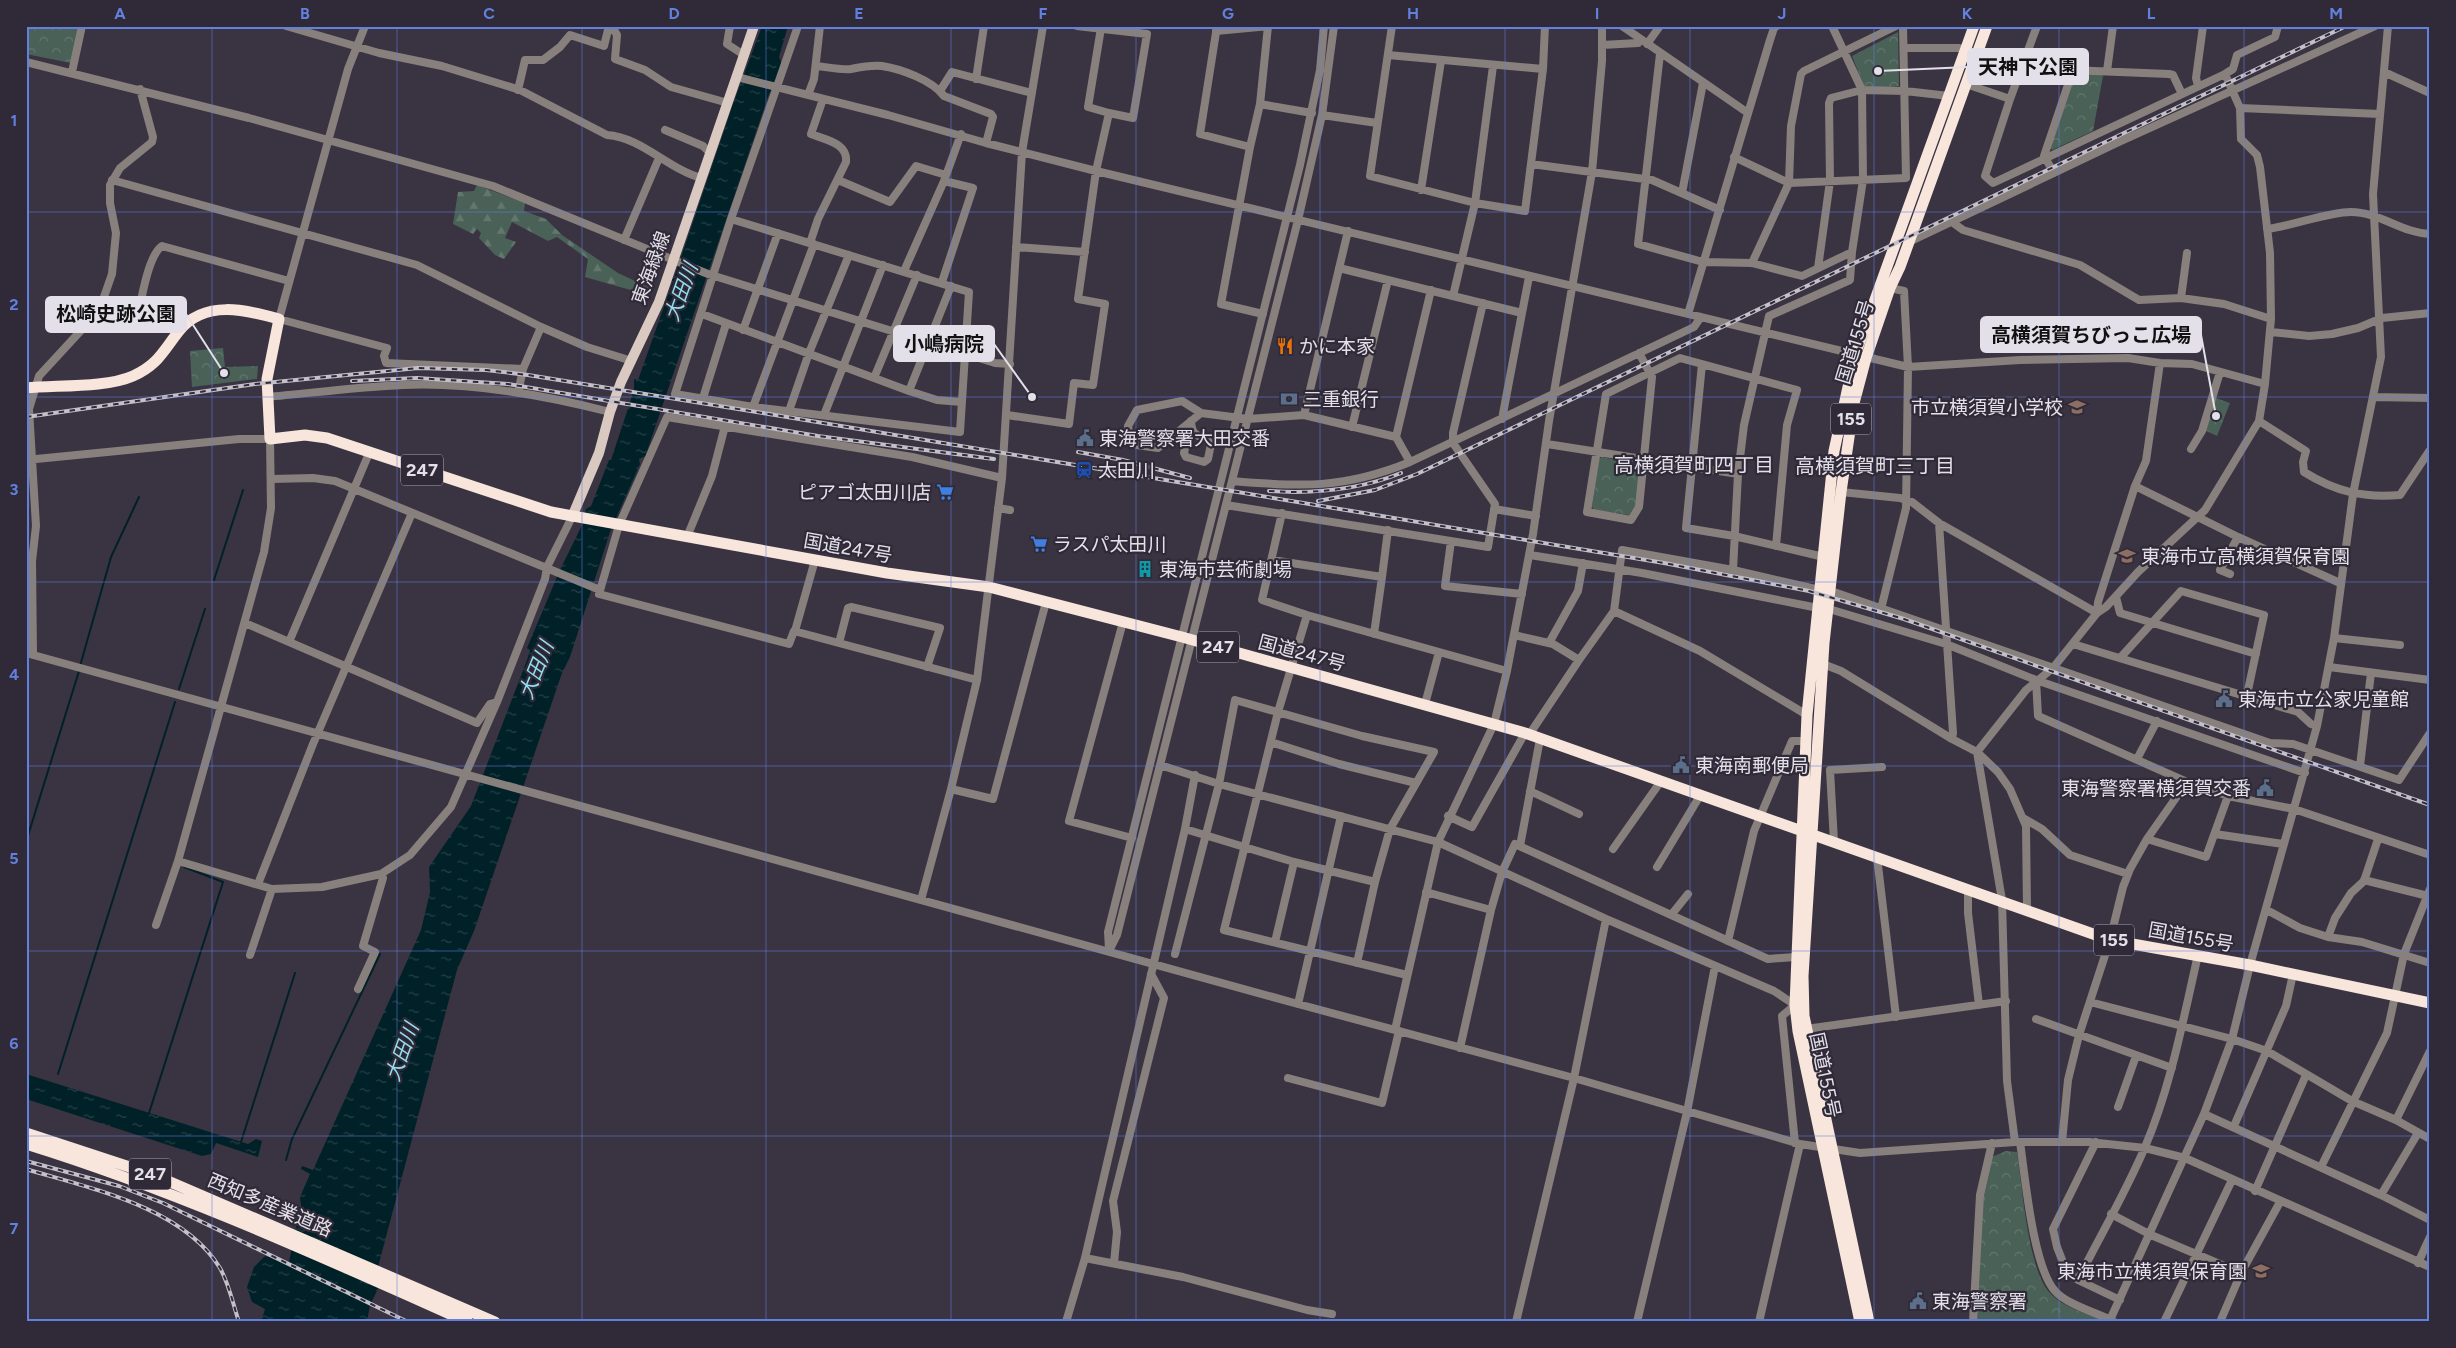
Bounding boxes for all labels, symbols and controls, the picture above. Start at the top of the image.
text: A [114,4,126,23]
text: B [300,4,310,23]
text: C [483,4,495,23]
text: D [668,4,680,23]
text: E [854,4,864,23]
text: F [1039,4,1048,23]
text: G [1222,4,1234,23]
text: H [1407,4,1419,23]
text: I [1595,4,1599,23]
text: J [1778,4,1786,23]
text: K [1962,4,1973,23]
text: L [2147,4,2156,23]
text: M [2329,4,2343,23]
callout: 天神下公園 [1968,49,2088,84]
text: 天神下公園 [1978,55,2078,79]
text: 1 [11,111,17,130]
street label: 東海緑線 [627,228,675,308]
water label: 大田川 [659,258,703,324]
text: 2 [9,295,19,314]
callout: 松崎史跡公園 [46,297,186,332]
street label: 国道155号 [1831,297,1879,387]
text: 松崎史跡公園 [56,302,176,326]
callout: 高横須賀ちびっこ広場 [1981,317,2201,352]
text: 高横須賀ちびっこ広場 [1991,323,2191,347]
callout: 小嶋病院 [894,326,994,361]
text: 小嶋病院 [904,332,984,356]
place label: かに本家 [1299,335,1375,358]
restaurant icon: かに本家 [1275,336,1295,356]
place label: 三重銀行 [1303,388,1379,411]
bank icon: 三重銀行 [1279,389,1299,409]
place label: 市立横須賀小学校 [1911,396,2063,419]
school or university icon: 市立横須賀小学校 [2067,397,2087,417]
road number: 155 [1831,404,1871,434]
place label: 東海警察署大田交番 [1099,427,1270,450]
public building icon: 東海警察署大田交番 [1075,428,1095,448]
district label: 高横須賀町四丁目 [1614,453,1774,477]
road number: 247 [401,454,443,486]
district label: 高横須賀町三丁目 [1795,454,1955,478]
place label: 太田川 [1098,459,1155,482]
station icon: 太田川 [1074,460,1094,480]
text: 3 [10,480,19,499]
place label: ピアゴ太田川店 [798,481,931,504]
supermarket icon: ピアゴ太田川店 [935,482,955,502]
street label: 国道247号 [802,529,894,567]
place label: ラスパ太田川 [1053,533,1167,556]
supermarket icon: ラスパ太田川 [1029,534,1049,554]
place label: 東海市立高横須賀保育園 [2141,545,2350,568]
school or university icon: 東海市立高横須賀保育園 [2117,546,2137,566]
place label: 東海市芸術劇場 [1159,558,1292,581]
building icon: 東海市芸術劇場 [1135,559,1155,579]
street label: 国道247号 [1256,630,1348,676]
road number: 247 [1197,632,1239,662]
water label: 大田川 [514,636,559,702]
text: 4 [9,665,19,684]
place label: 東海市立公家児童館 [2238,688,2409,711]
public building icon: 東海市立公家児童館 [2214,689,2234,709]
place label: 東海南郵便局 [1695,754,1809,777]
public building icon: 東海南郵便局 [1671,755,1691,775]
place label: 東海警察署横須賀交番 [2061,777,2251,800]
public building icon: 東海警察署横須賀交番 [2255,778,2275,798]
text: 5 [9,849,19,868]
street label: 国道155号 [2146,918,2236,956]
road number: 155 [2094,924,2134,956]
water label: 大田川 [380,1018,424,1084]
street label: 国道155号 [1805,1030,1845,1120]
text: 6 [9,1034,19,1053]
road number: 247 [129,1158,171,1190]
street label: 西知多産業道路 [204,1168,336,1242]
text: 7 [10,1219,19,1238]
place label: 東海市立横須賀保育園 [2057,1260,2247,1283]
school or university icon: 東海市立横須賀保育園 [2251,1261,2271,1281]
place label: 東海警察署 [1932,1290,2027,1313]
public building icon: 東海警察署 [1908,1291,1928,1311]

